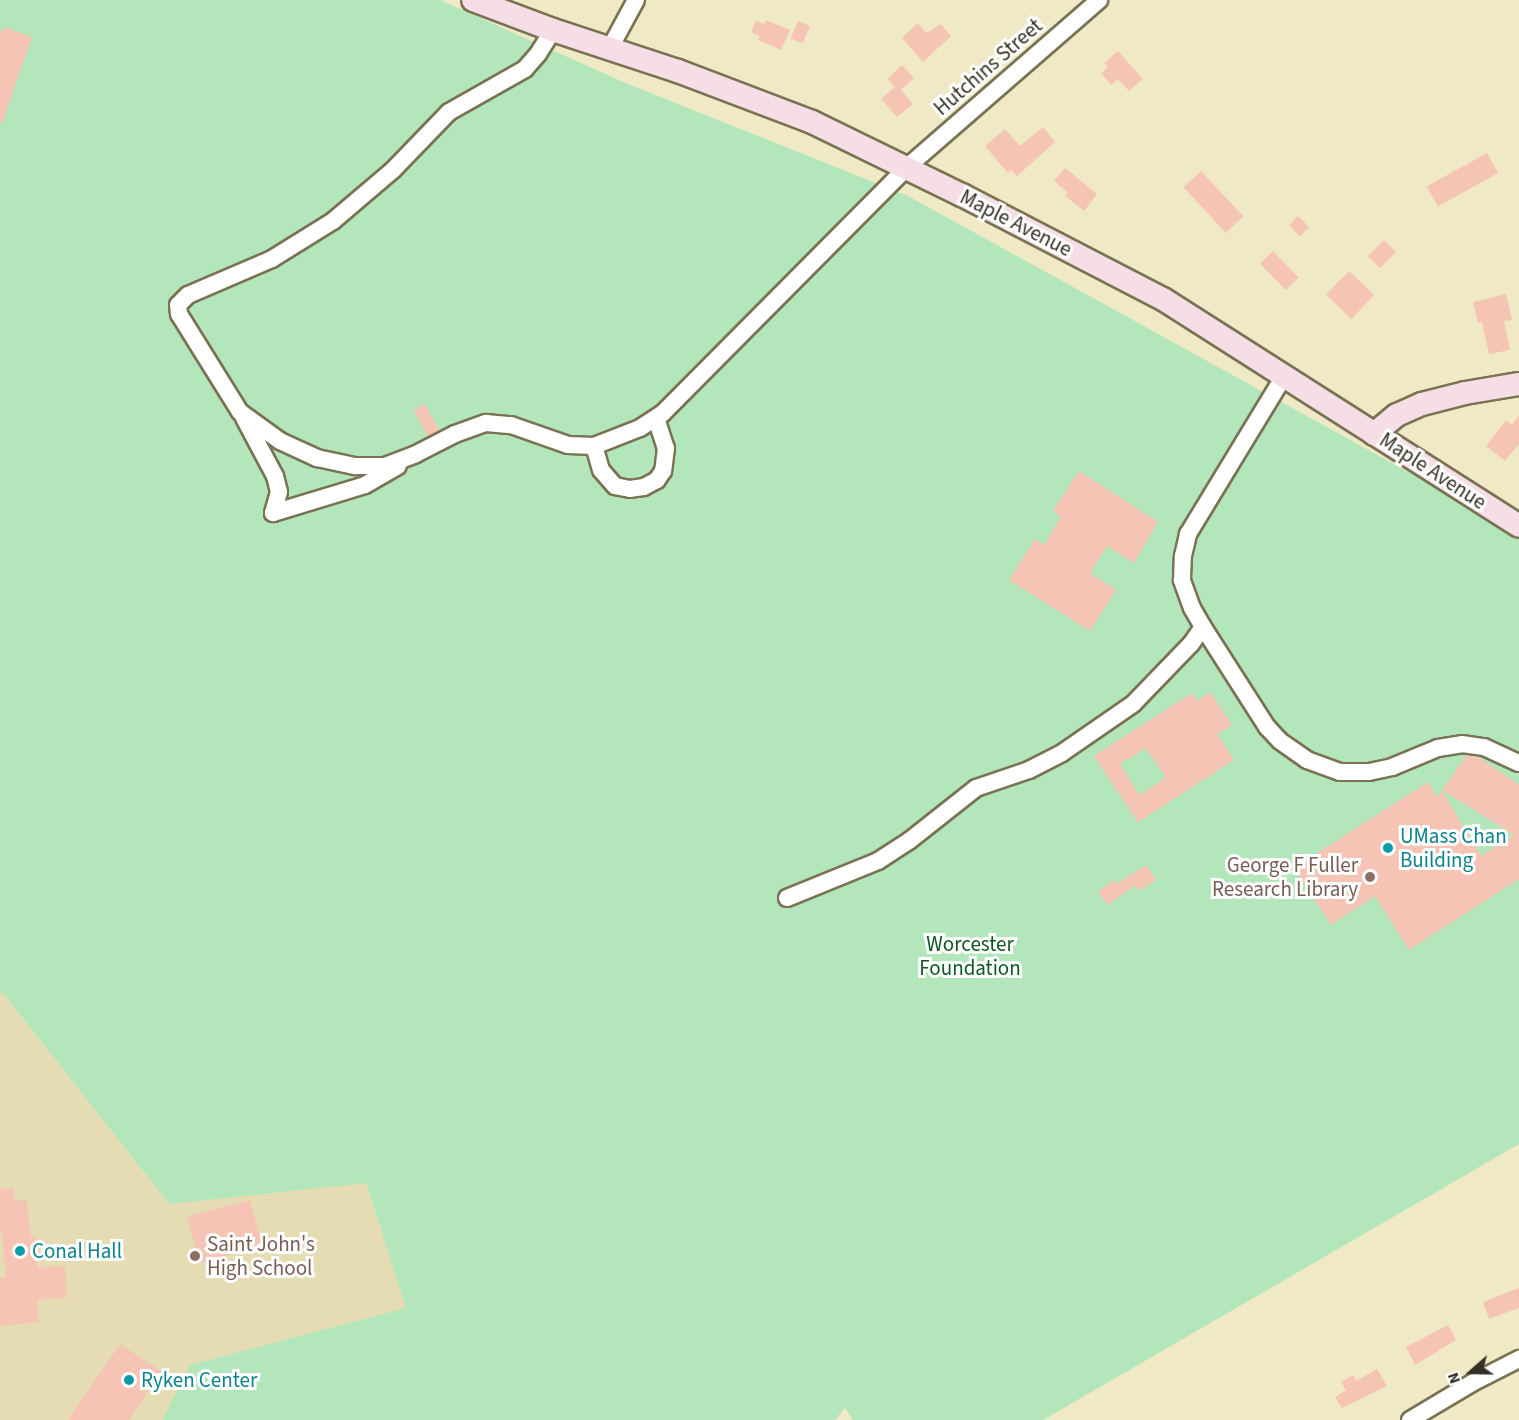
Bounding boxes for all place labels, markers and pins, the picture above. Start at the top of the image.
place label: UMass Chan Building [1400,823,1507,873]
marker: UMass Chan Building [1381,841,1395,855]
place label: George F Fuller Research Library [1212,852,1358,902]
marker: George F Fuller Research Library [1363,870,1377,884]
place label: Saint John's High School [207,1231,315,1281]
place label: Conal Hall [32,1238,122,1264]
marker: Conal Hall [13,1244,27,1258]
marker: Saint John's High School [188,1249,202,1263]
place label: Ryken Center [141,1367,257,1393]
marker: Ryken Center [122,1373,136,1387]

